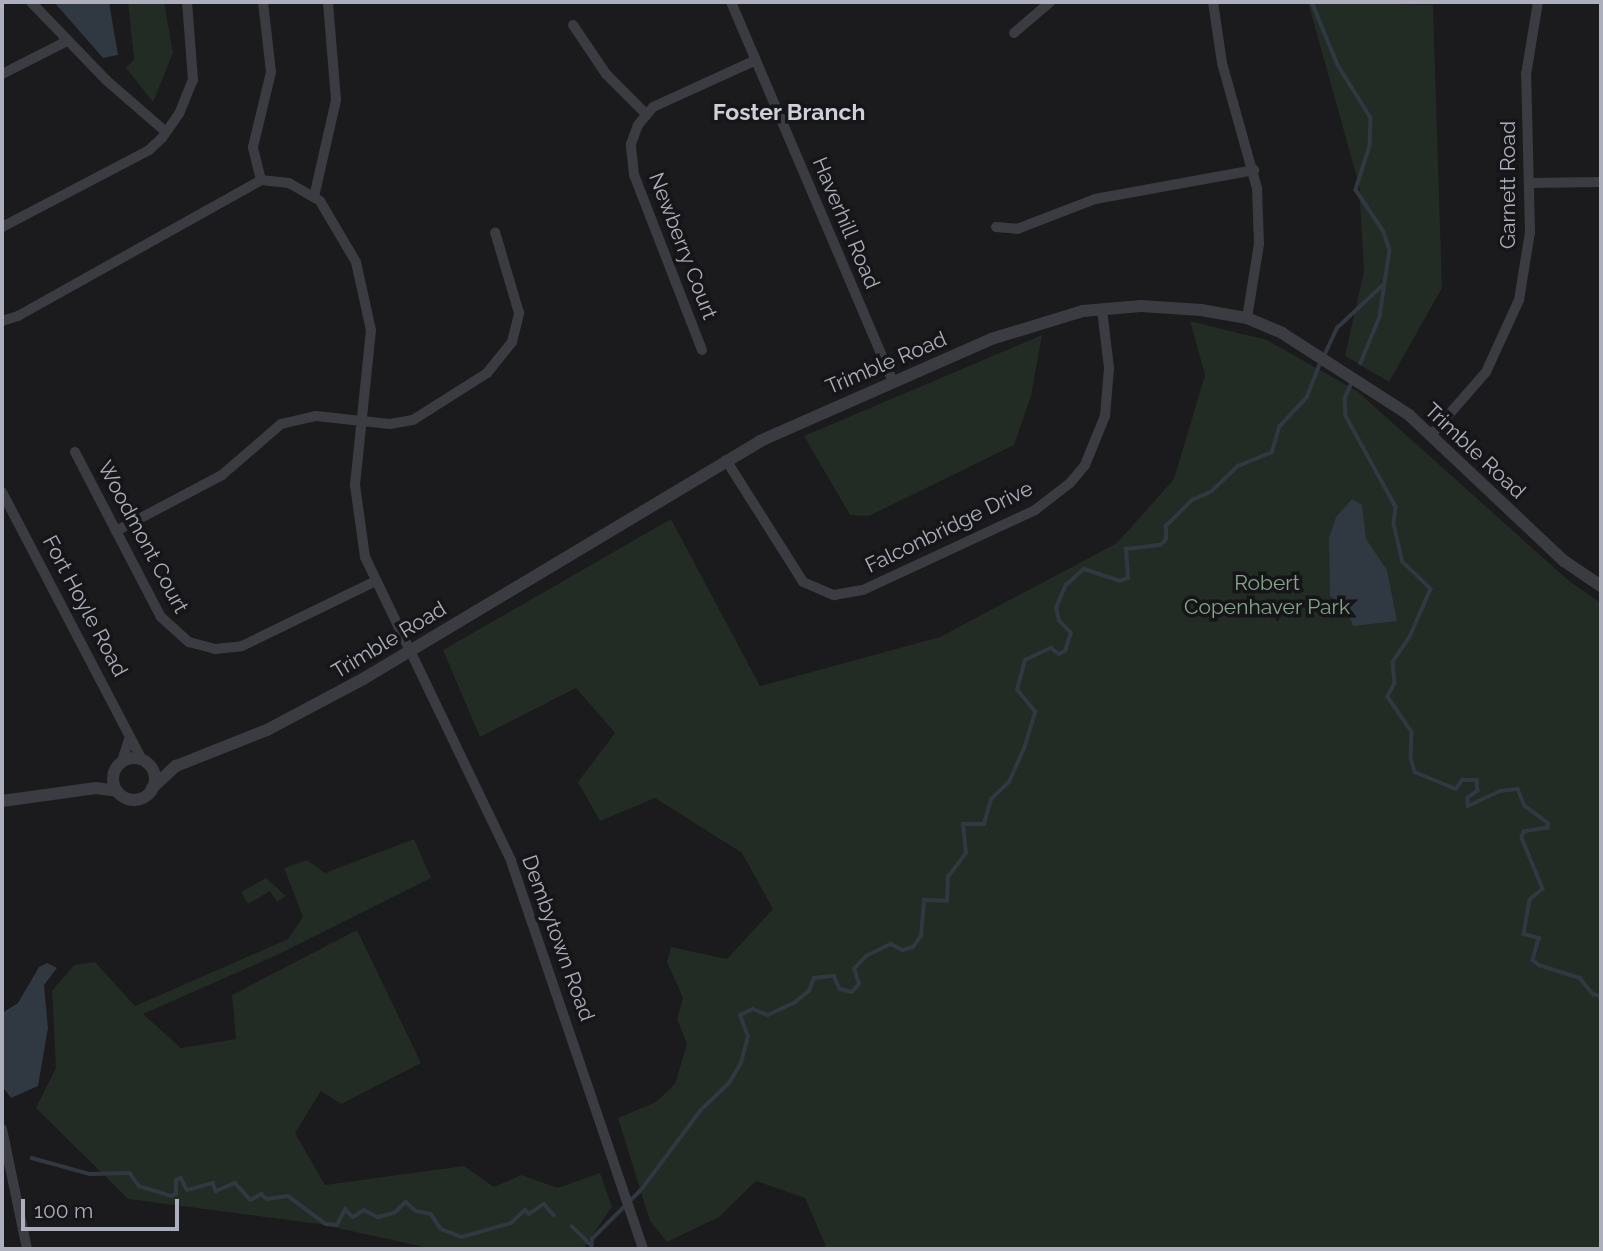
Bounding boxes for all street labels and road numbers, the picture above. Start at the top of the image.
street label: Garnett Road [1495,121,1521,249]
street label: Haverhill Road [807,153,885,293]
street label: Newberry Court [643,169,723,323]
street label: Trimble Road [822,326,950,400]
street label: Trimble Road [1419,398,1531,504]
street label: Woodmont Court [92,457,194,617]
street label: Falconbridge Drive [861,476,1037,578]
street label: Fort Hoyle Road [37,531,133,681]
street label: Trimble Road [327,596,451,684]
street label: Dembytown Road [516,852,600,1024]

